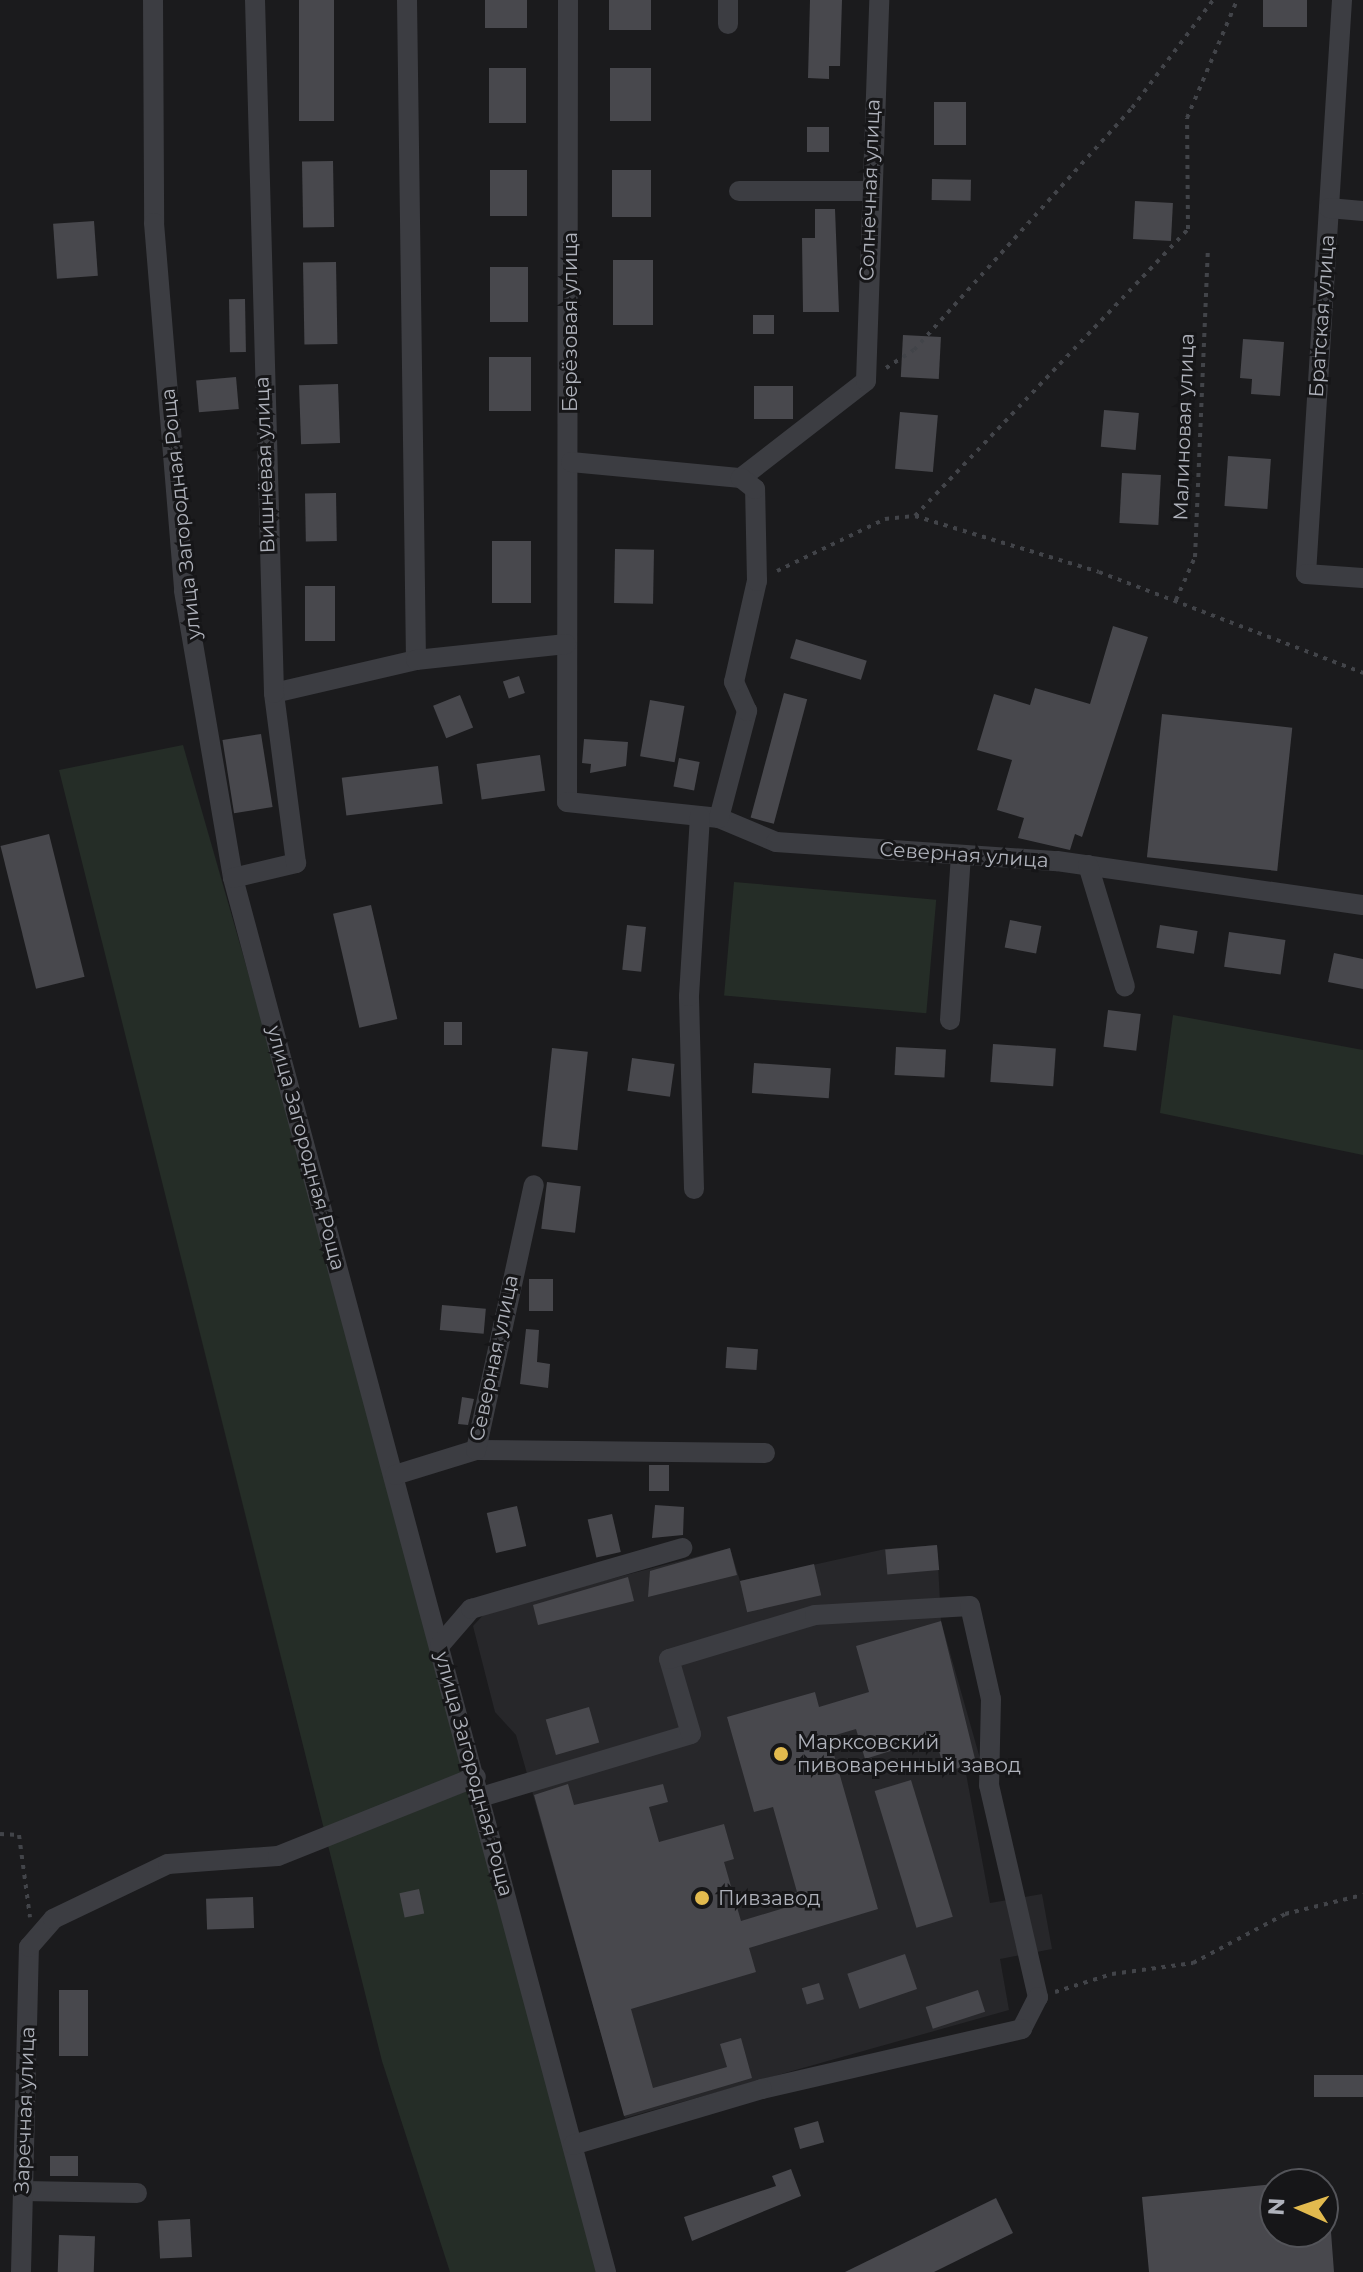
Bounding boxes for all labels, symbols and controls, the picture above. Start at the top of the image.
street label: Солнечная улица [855,99,885,281]
street label: Берёзовая улица [558,232,582,412]
street label: Братская улица [1304,234,1340,398]
street label: Малиновая улица [1169,333,1199,521]
street label: Вишнёвая улица [250,376,280,554]
street label: улица Загородная Роща [156,387,206,641]
street label: Северная улица [879,837,1049,873]
street label: улица Загородная Роща [262,1023,350,1273]
street label: Северная улица [465,1273,523,1443]
street label: улица Загородная Роща [430,1649,518,1899]
place label: Марксовский пивоваренный завод [797,1730,1021,1777]
marker: Марксовский пивоваренный завод [772,1745,790,1763]
place label: Пивзавод [718,1886,821,1910]
marker: Пивзавод [693,1889,711,1907]
street label: Заречная улица [10,2026,40,2194]
north arrow [1259,2168,1339,2248]
text: N [1263,2197,1290,2216]

